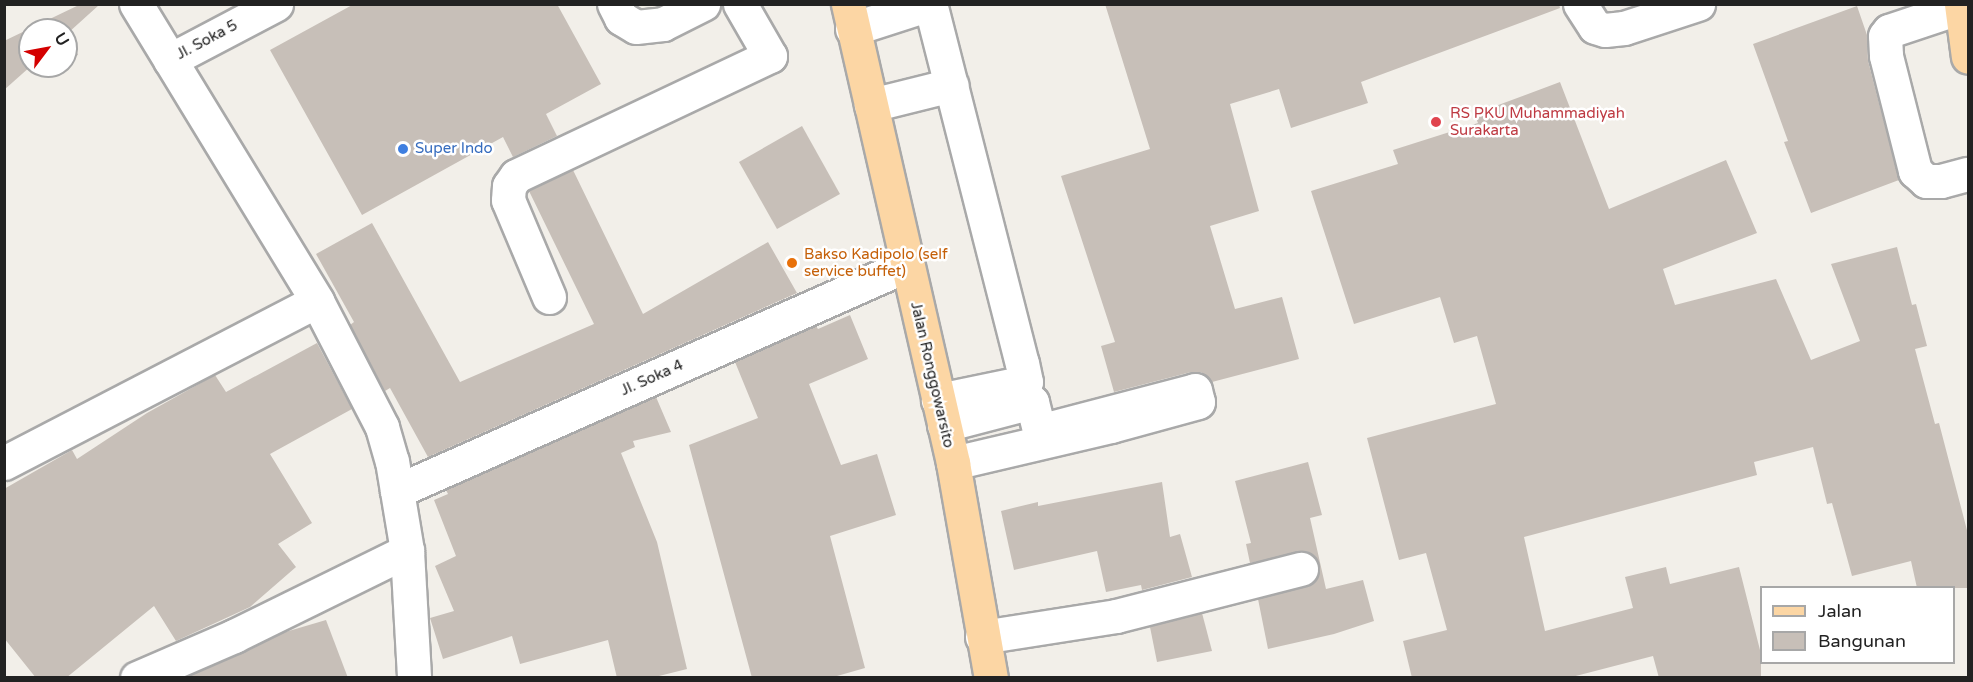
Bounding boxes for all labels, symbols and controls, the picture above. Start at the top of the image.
street label: Jl. Soka 5 [173,16,241,64]
north arrow [18,18,78,78]
text: U [50,29,73,50]
place label: RS PKU Muhammadiyah Surakarta [1450,104,1625,139]
marker: RS PKU Muhammadiyah Surakarta [1427,113,1445,131]
place label: Super Indo [415,140,493,158]
marker: Super Indo [396,142,410,156]
place label: Bakso Kadipolo (self service buffet) [804,245,948,280]
marker: Bakso Kadipolo (self service buffet) [785,256,799,270]
street label: Jalan Ronggowarsito [906,300,958,450]
street label: Jl. Soka 4 [618,356,686,400]
legend [1760,586,1955,664]
text: Jalan [1818,600,1862,622]
text: Bangunan [1818,630,1906,652]

